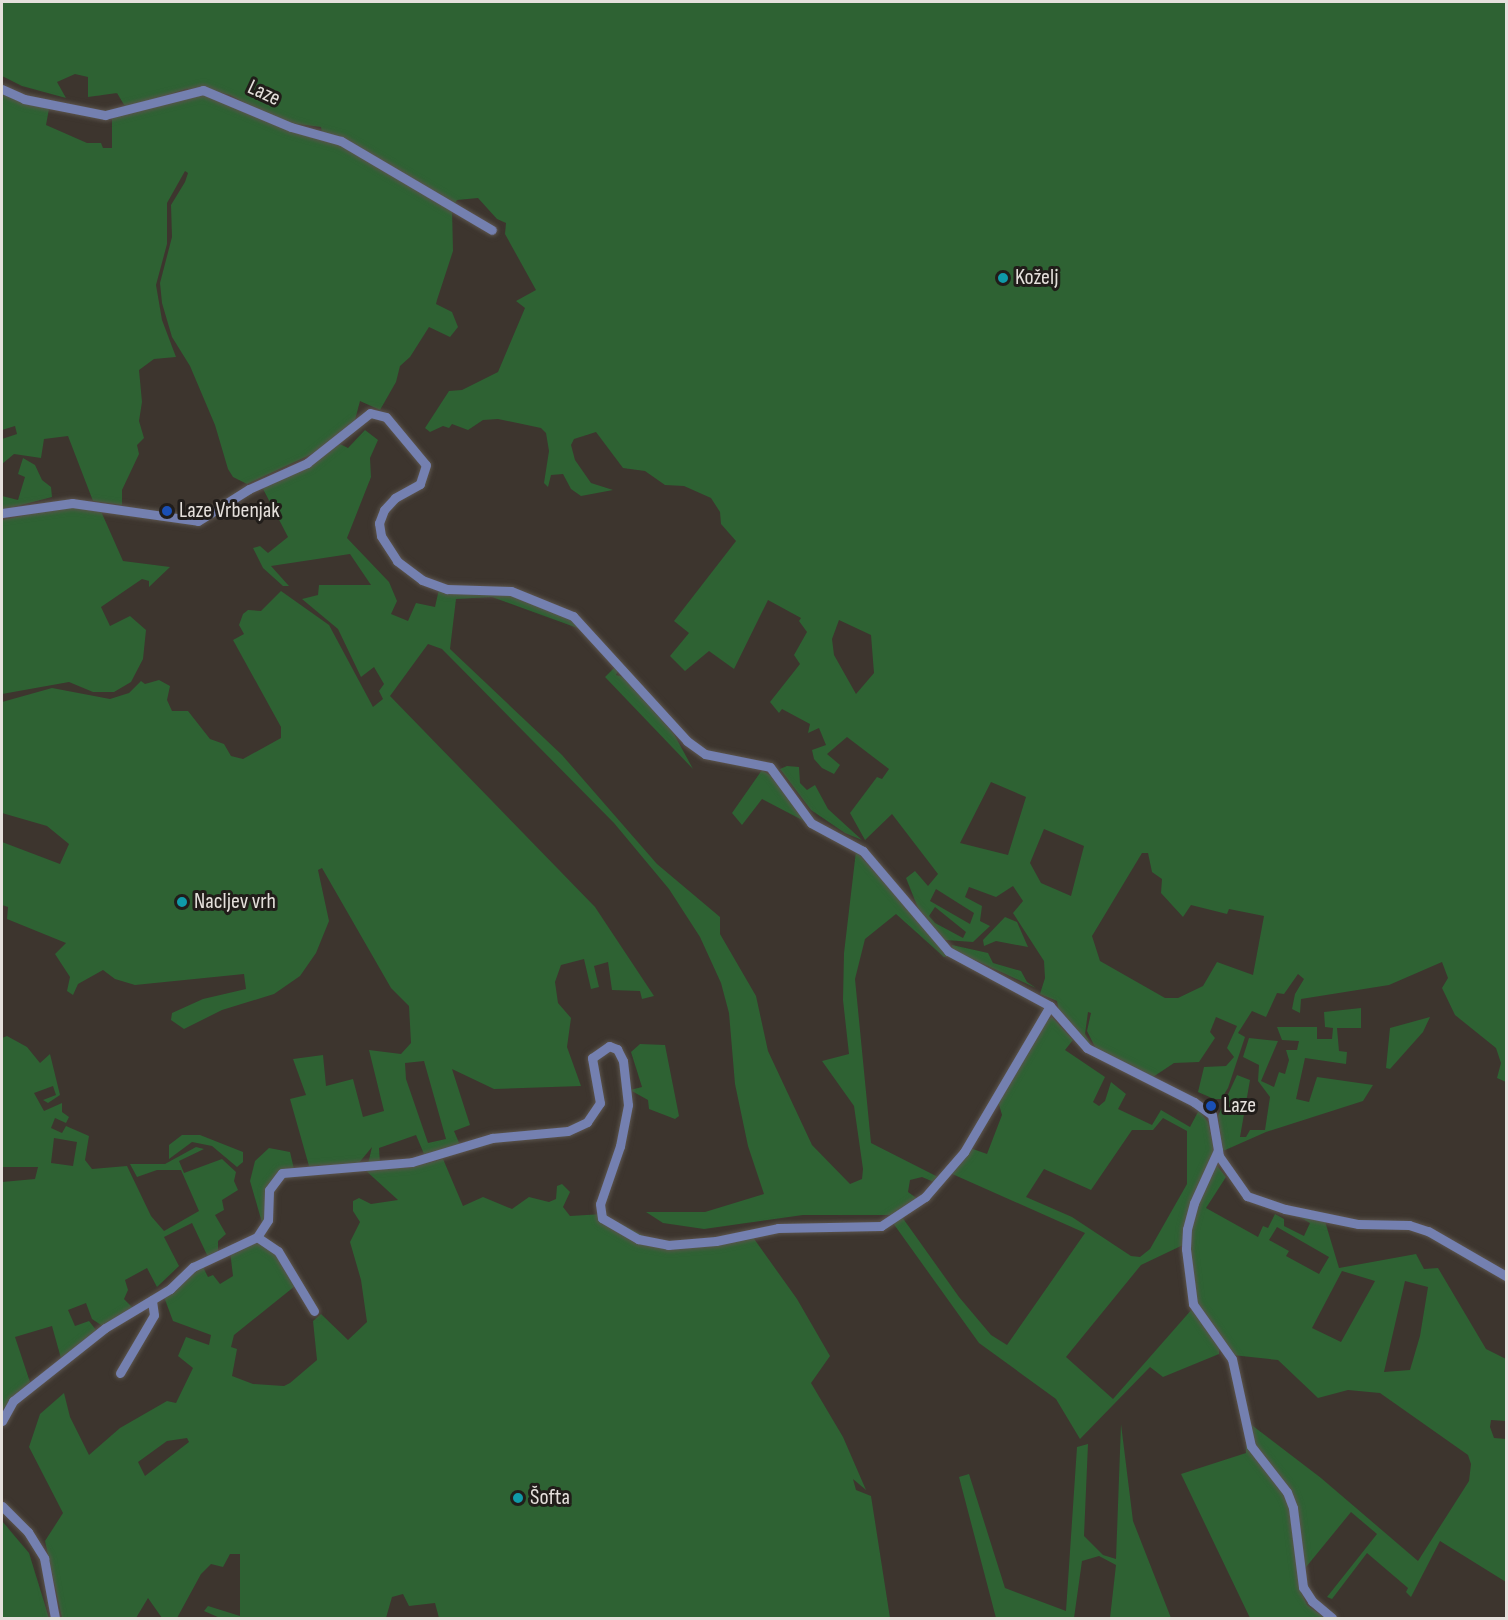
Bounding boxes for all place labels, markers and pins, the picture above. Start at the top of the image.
place label: Koželj [1015,265,1058,291]
marker: Koželj [996,271,1010,285]
place label: Laze Vrbenjak [179,498,280,524]
marker: Laze Vrbenjak [160,504,174,518]
place label: Nacljev vrh [194,889,276,915]
marker: Nacljev vrh [175,895,189,909]
place label: Laze [1223,1093,1256,1119]
marker: Laze [1204,1099,1218,1113]
place label: Šofta [530,1485,570,1511]
marker: Šofta [511,1491,525,1505]

